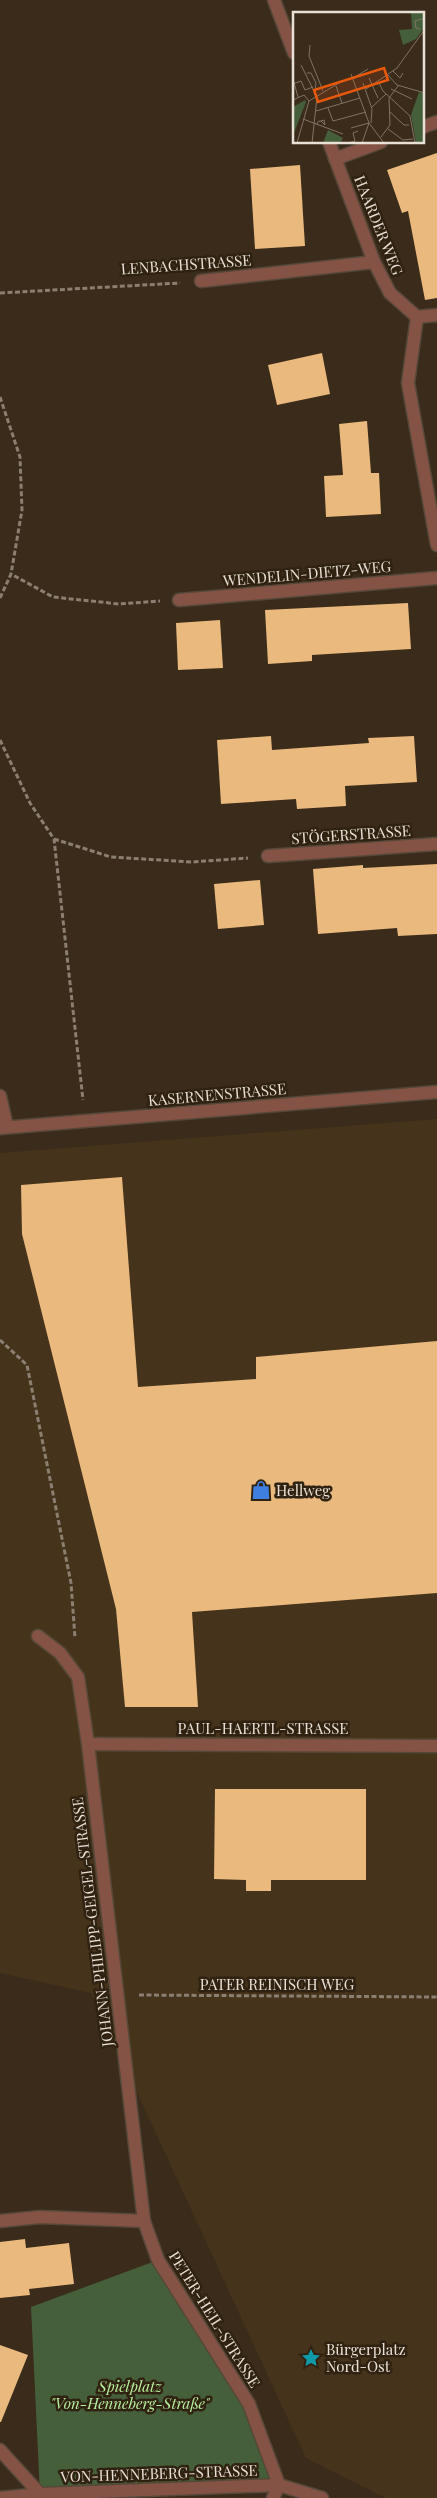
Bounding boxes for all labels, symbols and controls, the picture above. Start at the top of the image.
inset map [293,12,424,144]
street label: HAARDER WEG [350,172,408,278]
street label: LENBACHSTRASSE [120,249,252,279]
street label: WENDELIN-DIETZ-WEG [221,556,392,590]
street label: STÖGERSTRASSE [291,820,411,848]
street label: KASERNENSTRASSE [147,1078,287,1110]
shop icon: Hellweg [250,1479,272,1501]
place label: Hellweg [276,1480,330,1500]
street label: PAUL-HAERTL-STRASSE [178,1718,348,1738]
street label: JOHANN-PHILIPP-GEIGEL-STRASSE [67,1796,117,2049]
street label: PATER REINISCH WEG [200,1974,355,1994]
street label: PETER-HEIL-STRASSE [165,2247,265,2391]
place label: Bürgerplatz Nord-Ost [326,2339,406,2376]
place icon: Bürgerplatz Nord-Ost [300,2347,322,2369]
park label: Spielplatz "Von-Henneberg-Straße" [50,2376,211,2413]
street label: VON-HENNEBERG-STRASSE [59,2460,258,2486]

